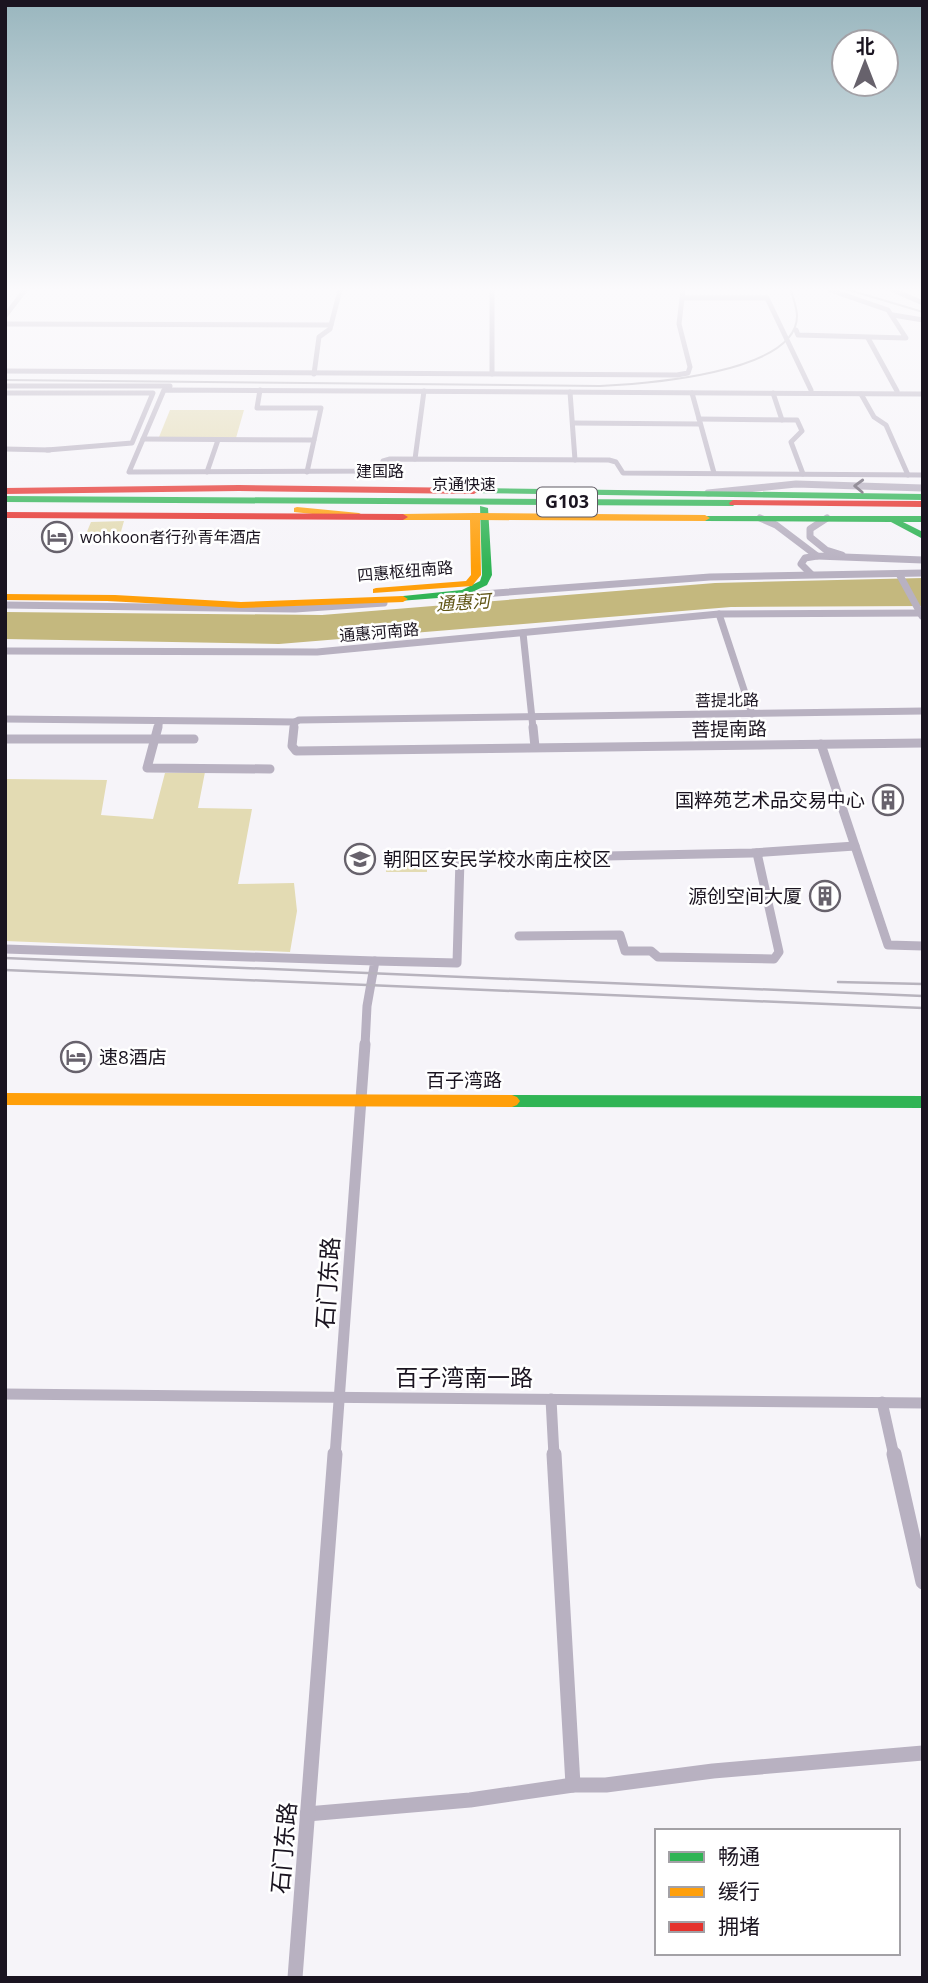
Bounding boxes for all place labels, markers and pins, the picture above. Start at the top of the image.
hotel icon: wohkoon者行孙青年酒店 [40,520,74,554]
place label: wohkoon者行孙青年酒店 [80,526,261,548]
building icon: 国粹苑艺术品交易中心 [871,783,905,817]
place label: 国粹苑艺术品交易中心 [675,787,865,813]
school or university icon: 朝阳区安民学校水南庄校区 [343,842,377,876]
place label: 朝阳区安民学校水南庄校区 [383,846,611,872]
building icon: 源创空间大厦 [808,879,842,913]
place label: 源创空间大厦 [688,883,802,909]
hotel icon: 速8酒店 [59,1040,93,1074]
place label: 速8酒店 [99,1044,167,1070]

